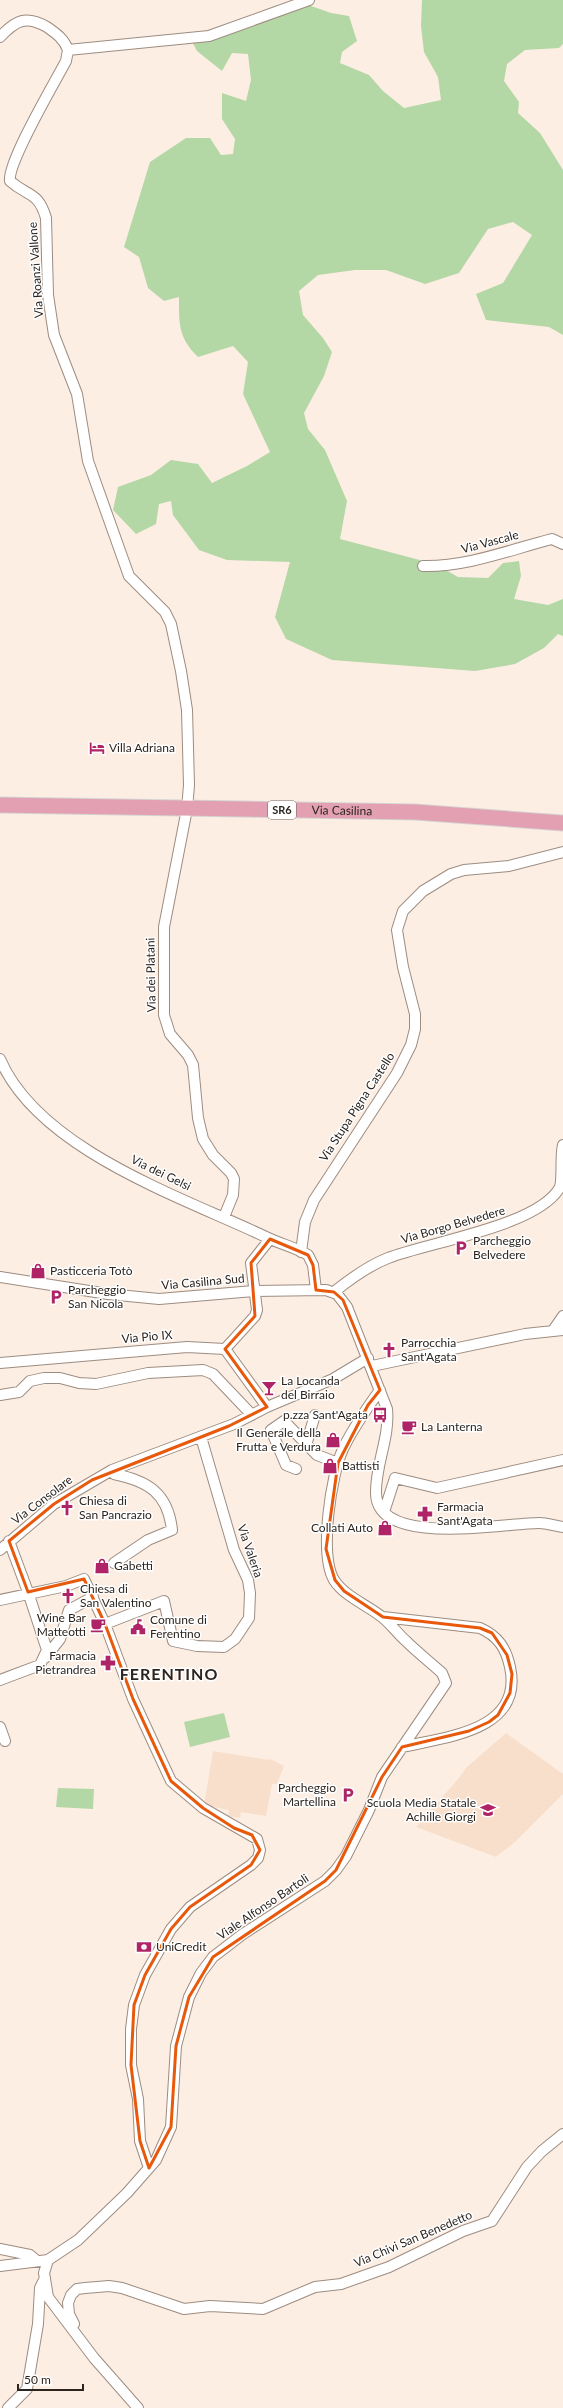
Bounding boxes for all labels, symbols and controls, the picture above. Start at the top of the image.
street label: Via Roanzi Vallone [25,221,46,319]
street label: Via Vascale [459,527,520,556]
hotel icon: Villa Adriana [88,739,106,757]
place label: Villa Adriana [109,740,175,755]
road number: SR6 [268,801,296,819]
street label: Via Casilina [312,802,372,818]
street label: Via dei Platani [142,937,159,1013]
street label: Via Stupa Pigna Castello [316,1049,398,1164]
street label: Via dei Gelsi [129,1152,194,1194]
street label: Via Borgo Belvedere [399,1202,507,1247]
place label: Parcheggio Belvedere [473,1233,531,1262]
parking icon: Parcheggio Belvedere [452,1239,470,1257]
shop icon: Pasticceria Totò [29,1262,47,1280]
place label: Pasticceria Totò [50,1263,133,1278]
street label: Via Casilina Sud [161,1270,245,1293]
place label: Parcheggio San Nicola [68,1282,126,1311]
parking icon: Parcheggio San Nicola [47,1288,65,1306]
street label: Via Pio IX [121,1327,173,1346]
place label: Parrocchia Sant'Agata [401,1335,457,1364]
church icon: Parrocchia Sant'Agata [380,1341,398,1359]
place label: La Locanda del Birraio [281,1373,340,1402]
bar icon: La Locanda del Birraio [260,1379,278,1397]
bus stop icon: p.zza Sant'Agata [371,1406,389,1424]
place label: p.zza Sant'Agata [283,1407,368,1422]
cafe icon: La Lanterna [400,1418,418,1436]
place label: La Lanterna [421,1419,483,1434]
place label: Il Generale della Frutta e Verdura [236,1425,321,1454]
shop icon: Il Generale della Frutta e Verdura [324,1431,342,1449]
shop icon: Battisti [321,1457,339,1475]
place label: Battisti [342,1458,379,1473]
street label: Via Consolare [8,1472,75,1527]
place label: Chiesa di San Pancrazio [79,1493,152,1522]
church icon: Chiesa di San Pancrazio [58,1499,76,1517]
place label: Farmacia Sant'Agata [437,1499,493,1528]
pharmacy icon: Farmacia Sant'Agata [416,1505,434,1523]
shop icon: Collati Auto [376,1519,394,1537]
place label: Collati Auto [311,1520,373,1535]
street label: Via Valeria [234,1522,267,1579]
shop icon: Gabetti [93,1557,111,1575]
place label: Gabetti [114,1558,153,1573]
place label: Chiesa di San Valentino [80,1581,152,1610]
church icon: Chiesa di San Valentino [59,1587,77,1605]
place label: Wine Bar Matteotti [37,1610,87,1639]
place label: Comune di Ferentino [150,1612,207,1641]
cafe icon: Wine Bar Matteotti [89,1616,107,1634]
public building icon: Comune di Ferentino [129,1618,147,1636]
place label: Farmacia Pietrandrea [35,1648,96,1677]
pharmacy icon: Farmacia Pietrandrea [99,1654,117,1672]
district label: FERENTINO [120,1664,218,1683]
place label: Parcheggio Martellina [278,1780,336,1809]
parking icon: Parcheggio Martellina [339,1786,357,1804]
place label: Scuola Media Statale Achille Giorgi [367,1795,476,1824]
school or university icon: Scuola Media Statale Achille Giorgi [479,1801,497,1819]
street label: Viale Alfonso Bartoli [214,1870,311,1943]
bank icon: UniCredit [135,1938,153,1956]
place label: UniCredit [156,1939,207,1954]
street label: Via Chivi San Benedetto [351,2207,474,2270]
scale bar [18,2366,83,2392]
text: 50 m [24,2372,51,2387]

